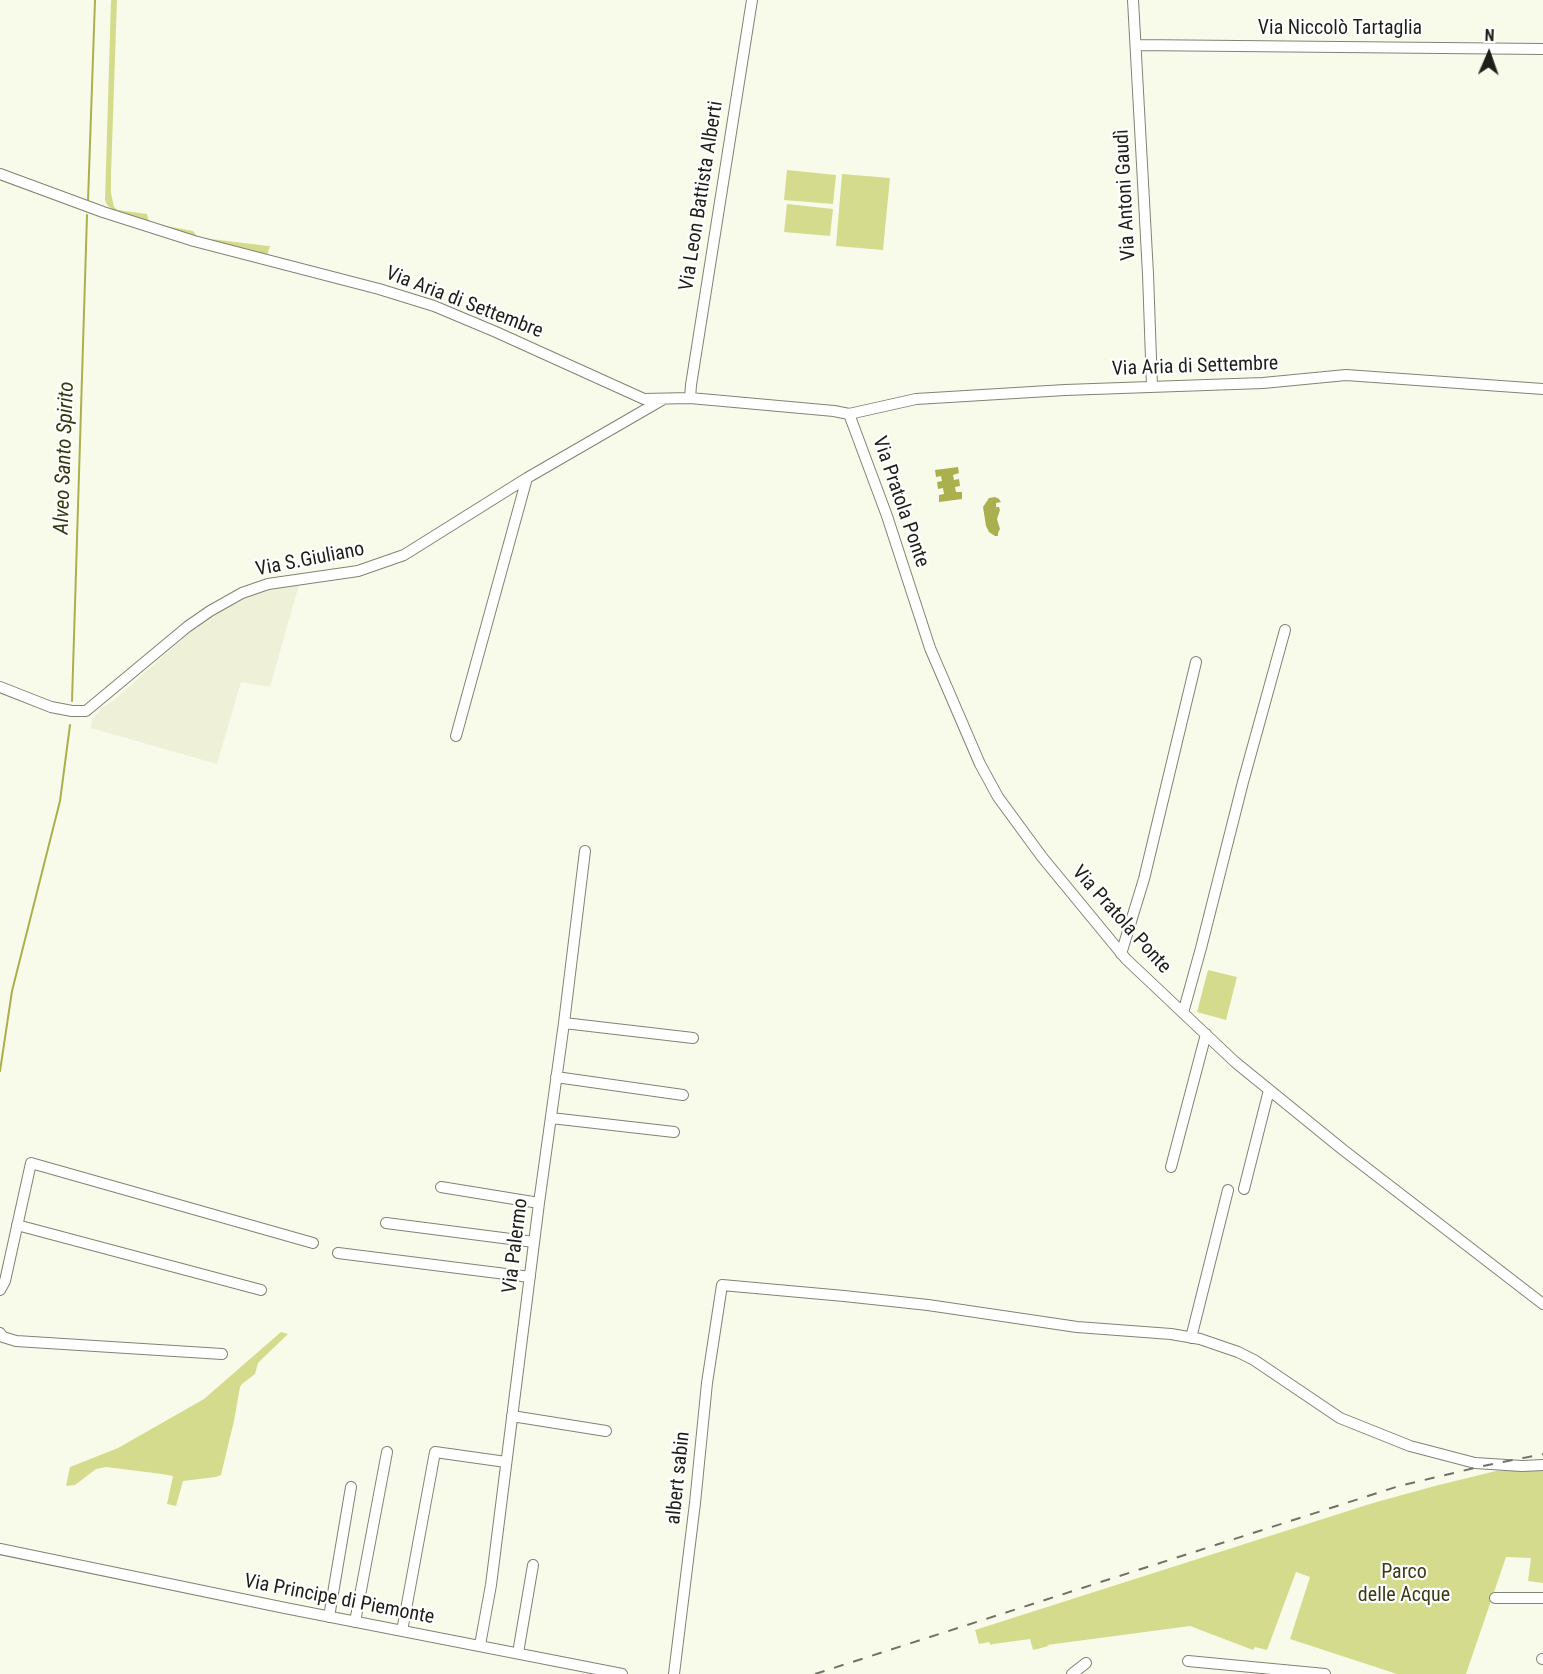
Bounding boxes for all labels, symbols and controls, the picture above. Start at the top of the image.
street label: Via Niccolò Tartaglia [1258,17,1422,41]
north arrow [1459,24,1519,84]
text: N [1484,26,1495,45]
street label: Via Leon Battista Alberti [675,99,729,293]
street label: Via Antoni Gaudì [1111,129,1141,261]
street label: Via Aria di Settembre [382,262,546,344]
street label: Via Aria di Settembre [1111,352,1279,382]
water label: Alveo Santo Spirito [50,381,80,535]
street label: Via Pratola Ponte [866,433,934,571]
street label: Via S.Giuliano [254,538,366,582]
street label: Via Pratola Ponte [1066,861,1176,979]
street label: Via Palermo [498,1197,534,1295]
street label: albert sabin [662,1430,696,1526]
park label: Parco delle Acque [1358,1561,1450,1608]
street label: Via Principe di Piemonte [242,1570,436,1630]

